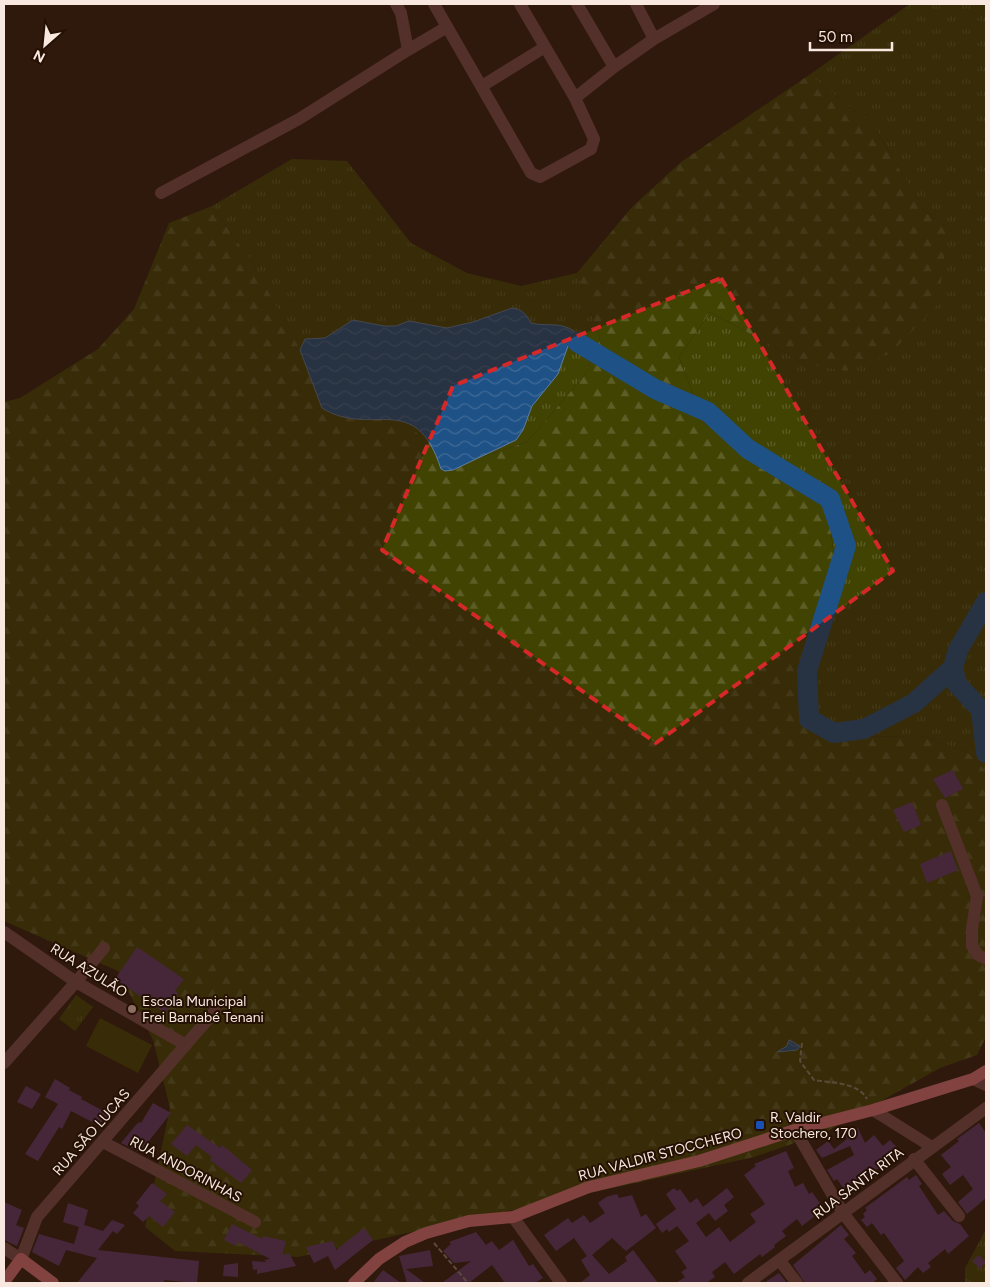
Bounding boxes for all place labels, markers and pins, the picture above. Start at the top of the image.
place label: Escola Municipal Frei Barnabé Tenani [142,993,264,1026]
marker: Escola Municipal Frei Barnabé Tenani [126,1003,138,1015]
place label: R. Valdir Stochero, 170 [770,1109,857,1142]
marker: R. Valdir Stochero, 170 [754,1119,766,1131]

